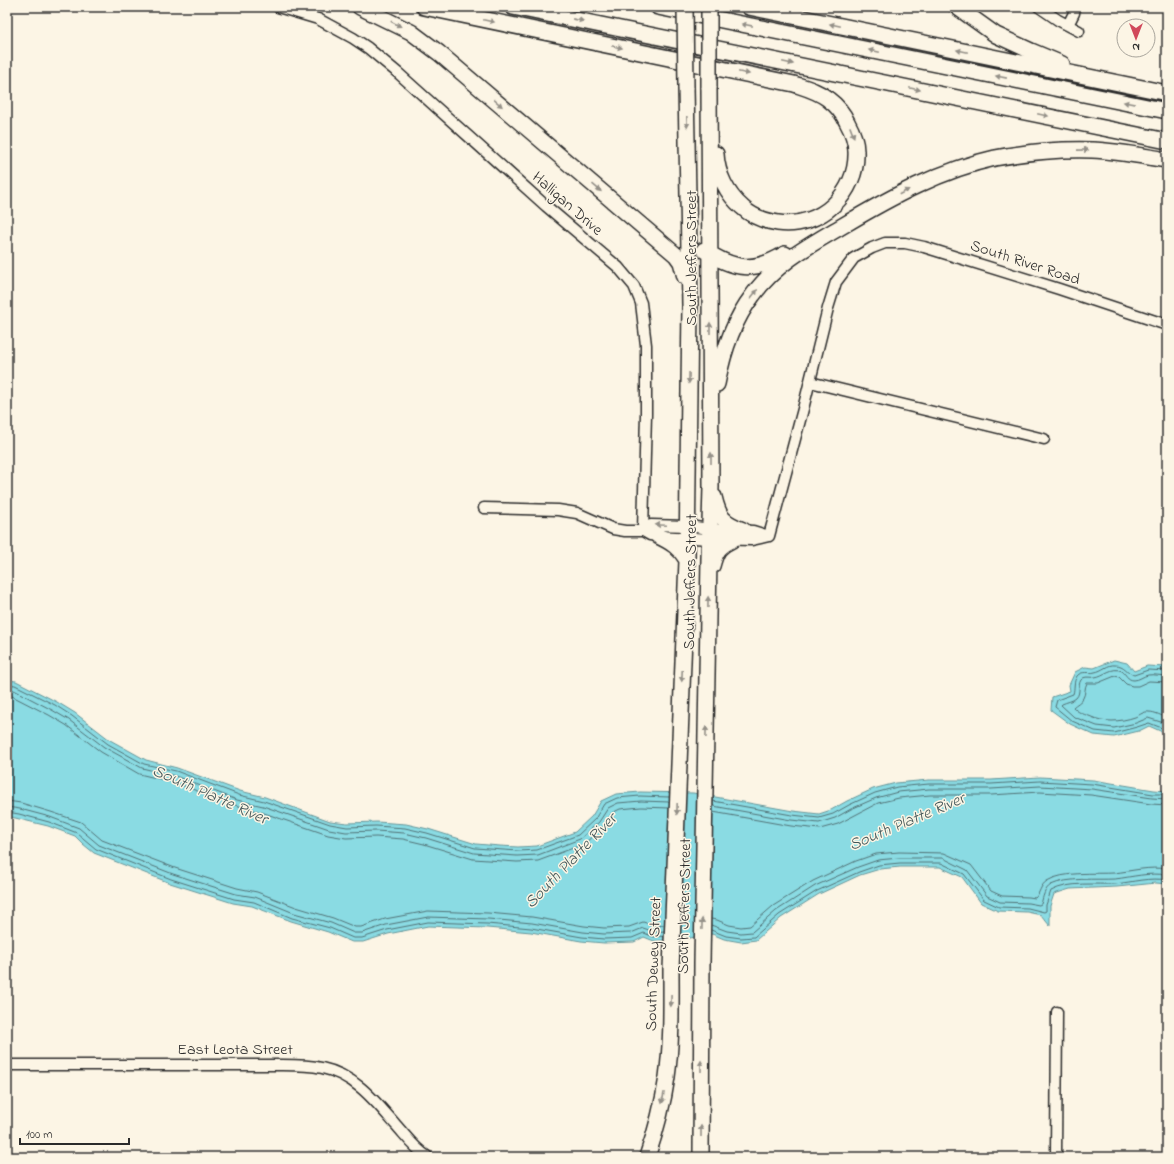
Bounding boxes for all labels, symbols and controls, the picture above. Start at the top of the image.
one-way arrow [483,18,496,24]
one-way arrow [572,18,585,24]
north arrow [1116,18,1156,58]
one-way arrow [390,21,401,27]
one-way arrow [828,21,841,27]
one-way arrow [741,22,753,28]
text: N [1132,39,1140,55]
one-way arrow [611,44,623,50]
one-way arrow [956,47,968,53]
one-way arrow [868,48,880,54]
one-way arrow [782,61,794,67]
one-way arrow [738,71,750,77]
one-way arrow [995,74,1008,80]
one-way arrow [909,87,922,93]
one-way arrow [493,99,504,108]
one-way arrow [1123,100,1135,106]
one-way arrow [1037,113,1049,119]
one-way arrow [683,116,690,128]
one-way arrow [849,127,855,139]
one-way arrow [1077,147,1090,153]
street label: Halligan Drive [526,166,608,242]
one-way arrow [592,183,602,192]
one-way arrow [898,188,909,195]
street label: South Jeffers Street [680,190,704,326]
street label: South River Road [967,234,1083,292]
one-way arrow [749,288,758,299]
one-way arrow [707,321,713,334]
one-way arrow [686,372,692,385]
one-way arrow [708,451,714,464]
street label: South Jeffers Street [678,513,704,650]
one-way arrow [655,522,667,529]
one-way arrow [705,595,711,608]
one-way arrow [679,670,686,682]
one-way arrow [703,725,709,738]
water label: South Platte River [148,758,274,833]
water label: South Platte River [845,785,971,858]
one-way arrow [674,803,680,816]
water label: South Platte River [519,806,625,914]
street label: South Jeffers Street [672,837,698,974]
street label: South Dewey Street [640,896,668,1032]
one-way arrow [699,918,706,930]
one-way arrow [668,995,674,1008]
street label: East Leota Street [177,1038,293,1062]
one-way arrow [698,1059,704,1072]
one-way arrow [660,1092,666,1104]
scale bar [20,1120,129,1146]
one-way arrow [698,1124,704,1137]
text: 100 m [26,1126,53,1144]

